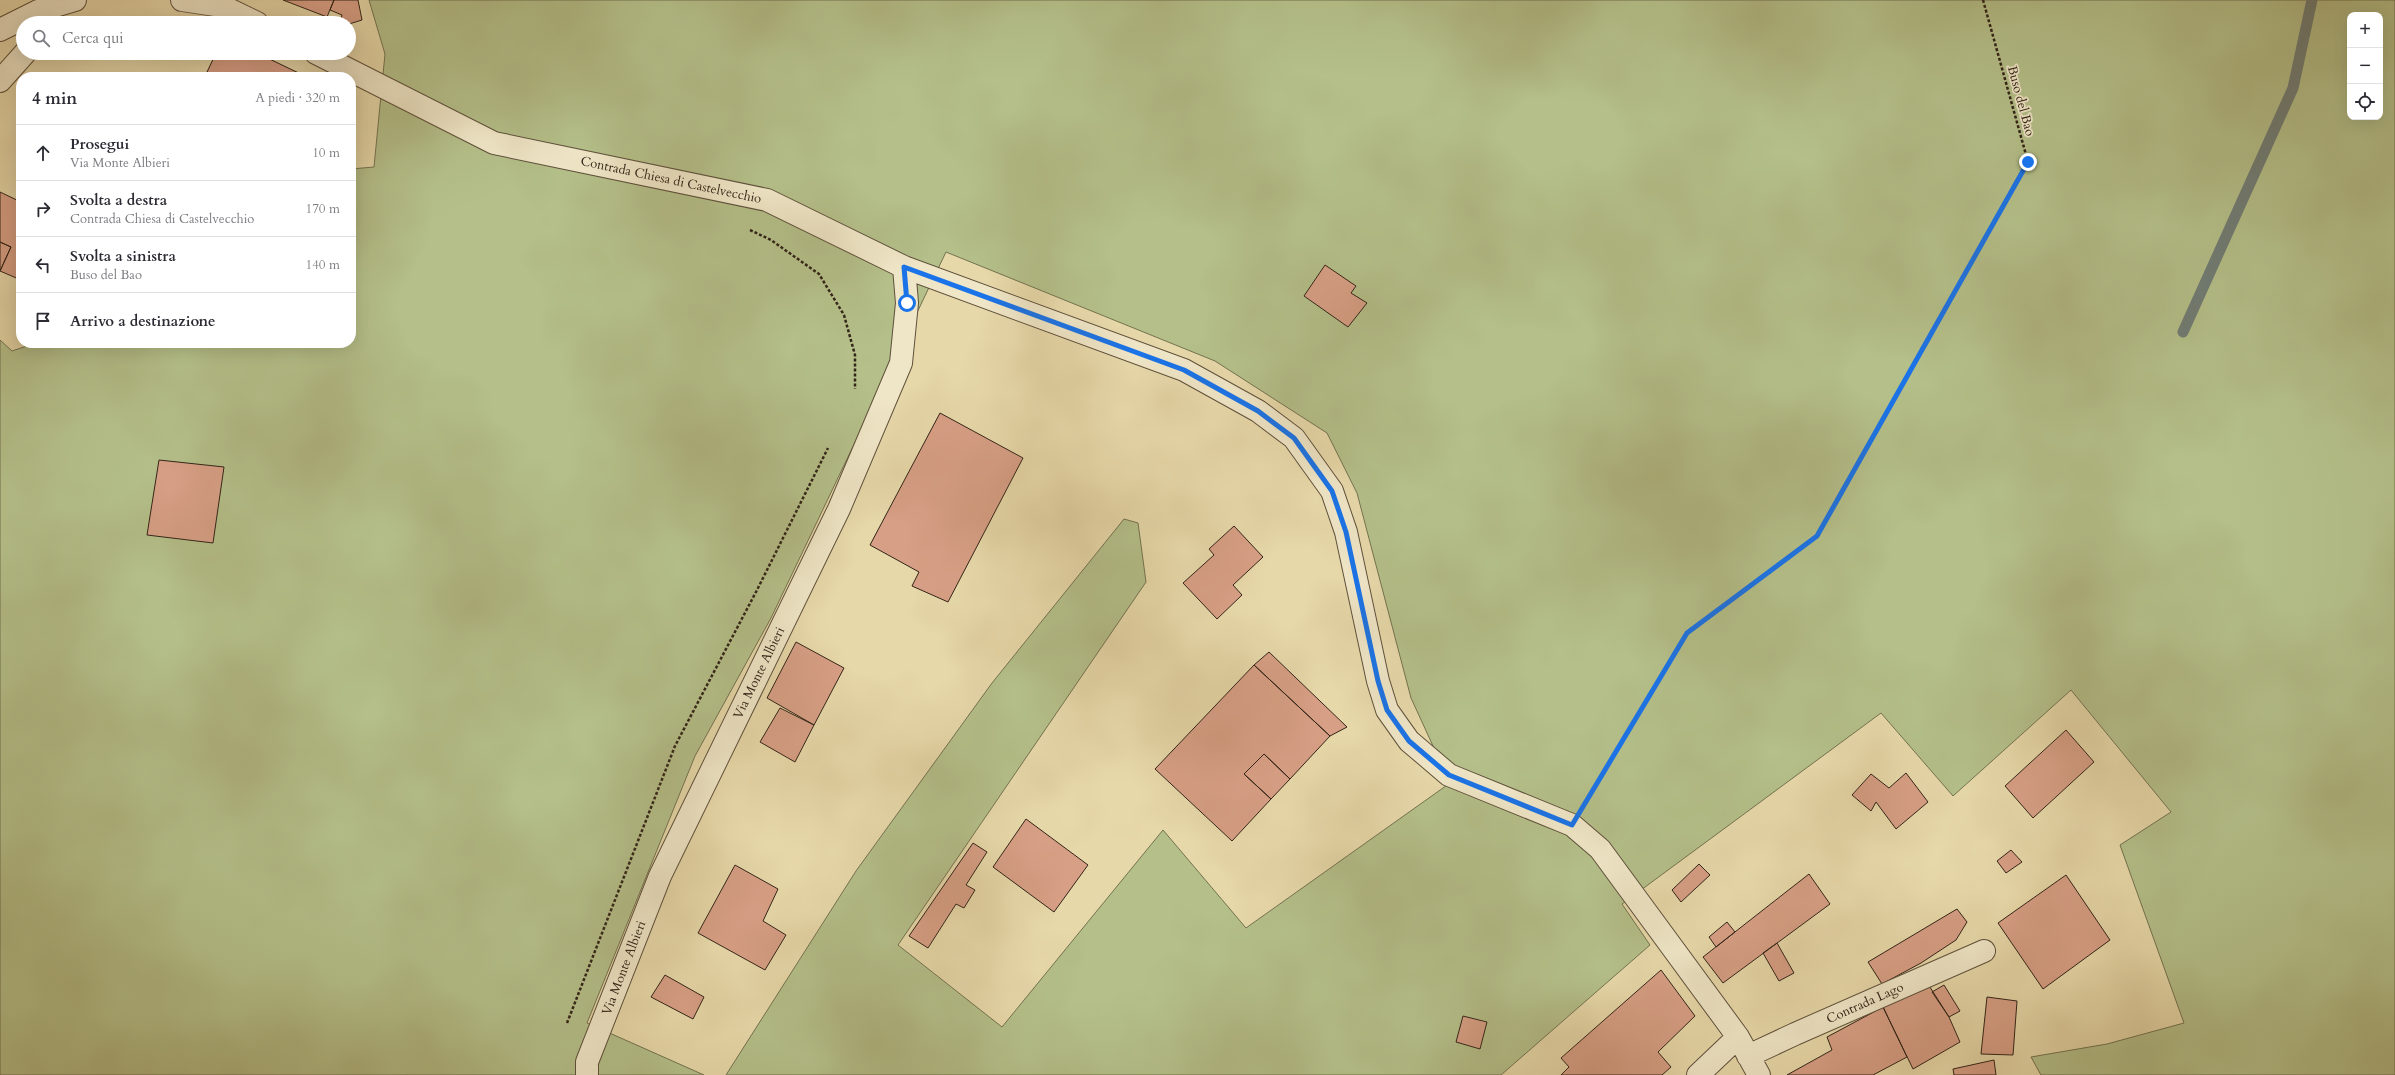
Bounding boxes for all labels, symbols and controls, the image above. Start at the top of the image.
map controls [2347,12,2383,120]
button: + [2347,12,2383,48]
search box [16,16,356,60]
icon: search [30,27,52,49]
text: Cerca qui [62,28,124,48]
button: − [2347,48,2383,84]
street label: Buso del Bao [2003,64,2039,138]
button: locate [2347,84,2383,120]
text: 4 min [32,87,77,110]
text: A piedi · 320 m [255,89,340,107]
text: Prosegui [70,134,129,154]
icon: ahead [32,142,54,164]
text: 10 m [312,144,340,162]
street label: Contrada Chiesa di Castelvecchio [579,152,763,208]
route end [2019,153,2037,171]
text: Via Monte Albieri [70,154,170,172]
text: Svolta a destra [70,190,167,210]
icon: right [32,198,54,220]
text: 170 m [306,200,340,218]
text: Contrada Chiesa di Castelvecchio [70,210,254,228]
text: Svolta a sinistra [70,246,176,266]
icon: left [32,254,54,276]
text: 140 m [306,256,340,274]
text: Buso del Bao [70,266,142,284]
route start [898,294,916,312]
icon: arrive [32,310,54,332]
text: Arrivo a destinazione [70,311,216,331]
street label: Via Monte Albieri [729,624,789,722]
street label: Via Monte Albieri [598,918,650,1018]
street label: Contrada Lago [1824,978,1906,1028]

